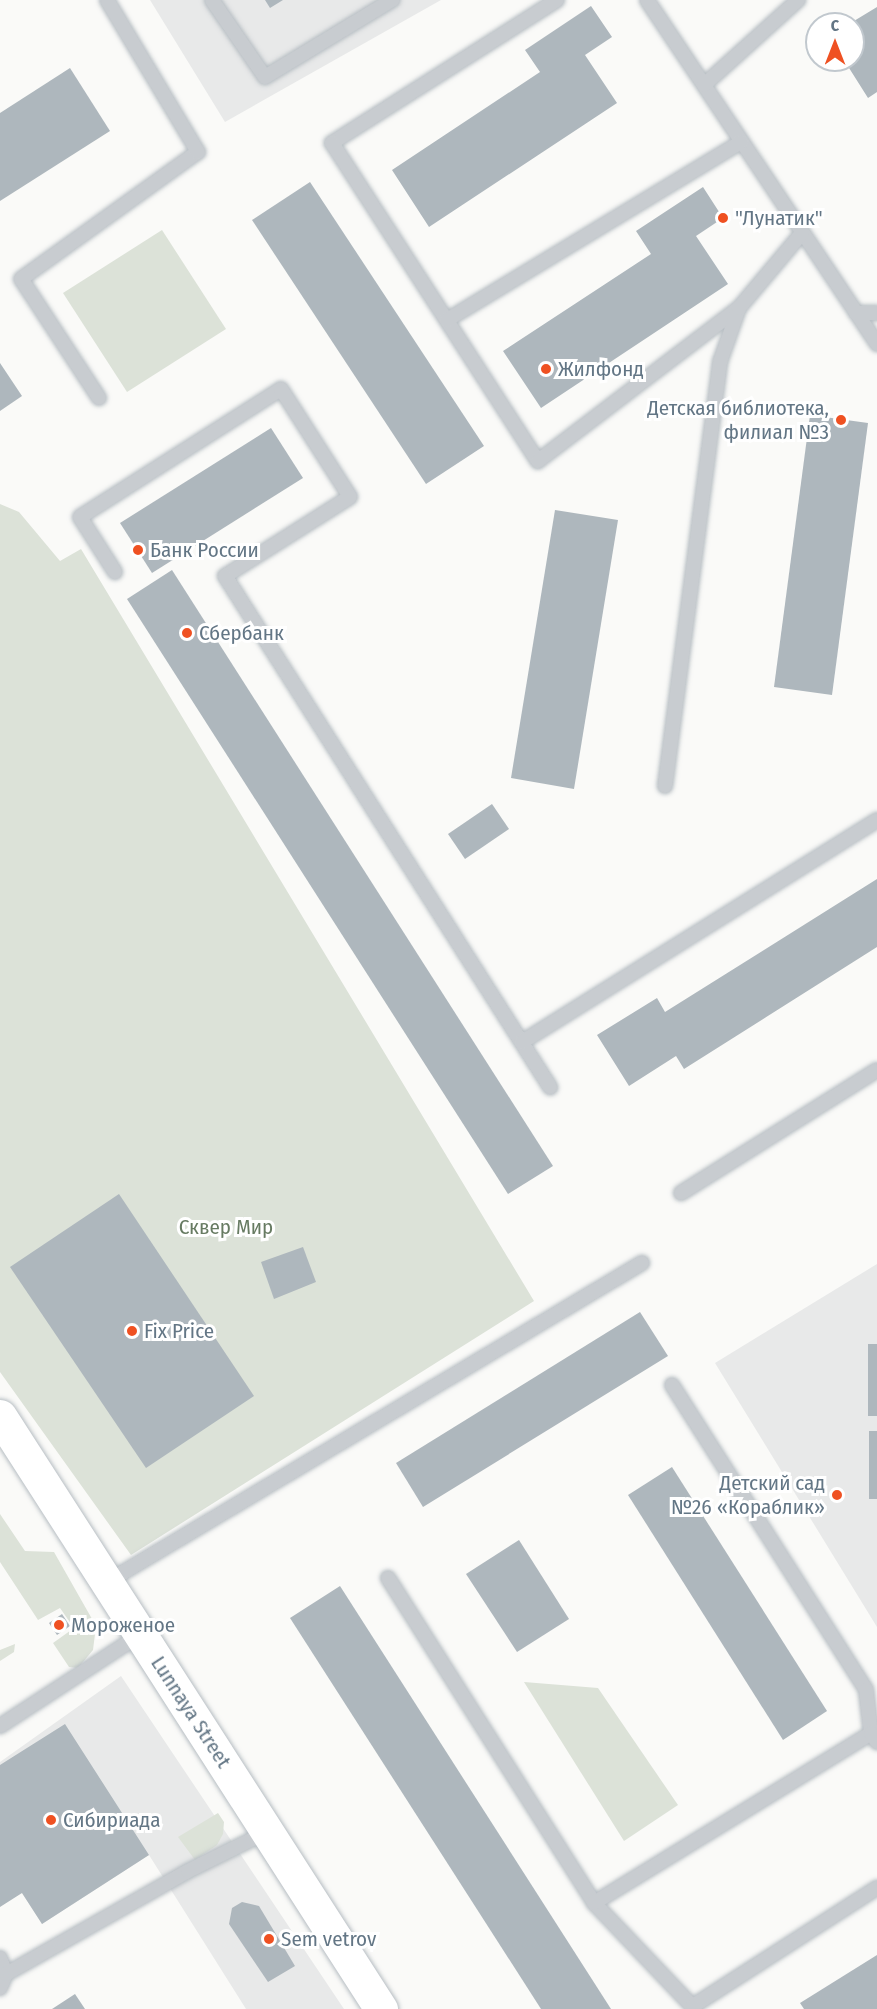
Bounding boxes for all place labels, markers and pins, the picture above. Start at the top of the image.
place label: "Лунатик" [735,205,823,231]
marker: "Лунатик" [716,211,730,225]
place label: Жилфонд [558,356,644,382]
marker: Жилфонд [539,362,553,376]
place label: Детская библиотека, филиал №3 [647,395,829,445]
marker: Детская библиотека, филиал №3 [834,413,848,427]
place label: Банк России [150,537,259,563]
marker: Банк России [131,543,145,557]
place label: Сбербанк [199,620,284,646]
marker: Сбербанк [180,626,194,640]
place label: Fix Price [144,1318,214,1344]
marker: Fix Price [125,1324,139,1338]
place label: Детский сад №26 «Кораблик» [671,1470,825,1520]
marker: Детский сад №26 «Кораблик» [830,1488,844,1502]
place label: Мороженое [71,1612,175,1638]
marker: Мороженое [52,1618,66,1632]
place label: Сибириада [63,1807,160,1833]
marker: Сибириада [44,1813,58,1827]
place label: Sem vetrov [281,1926,376,1952]
marker: Sem vetrov [262,1932,276,1946]

